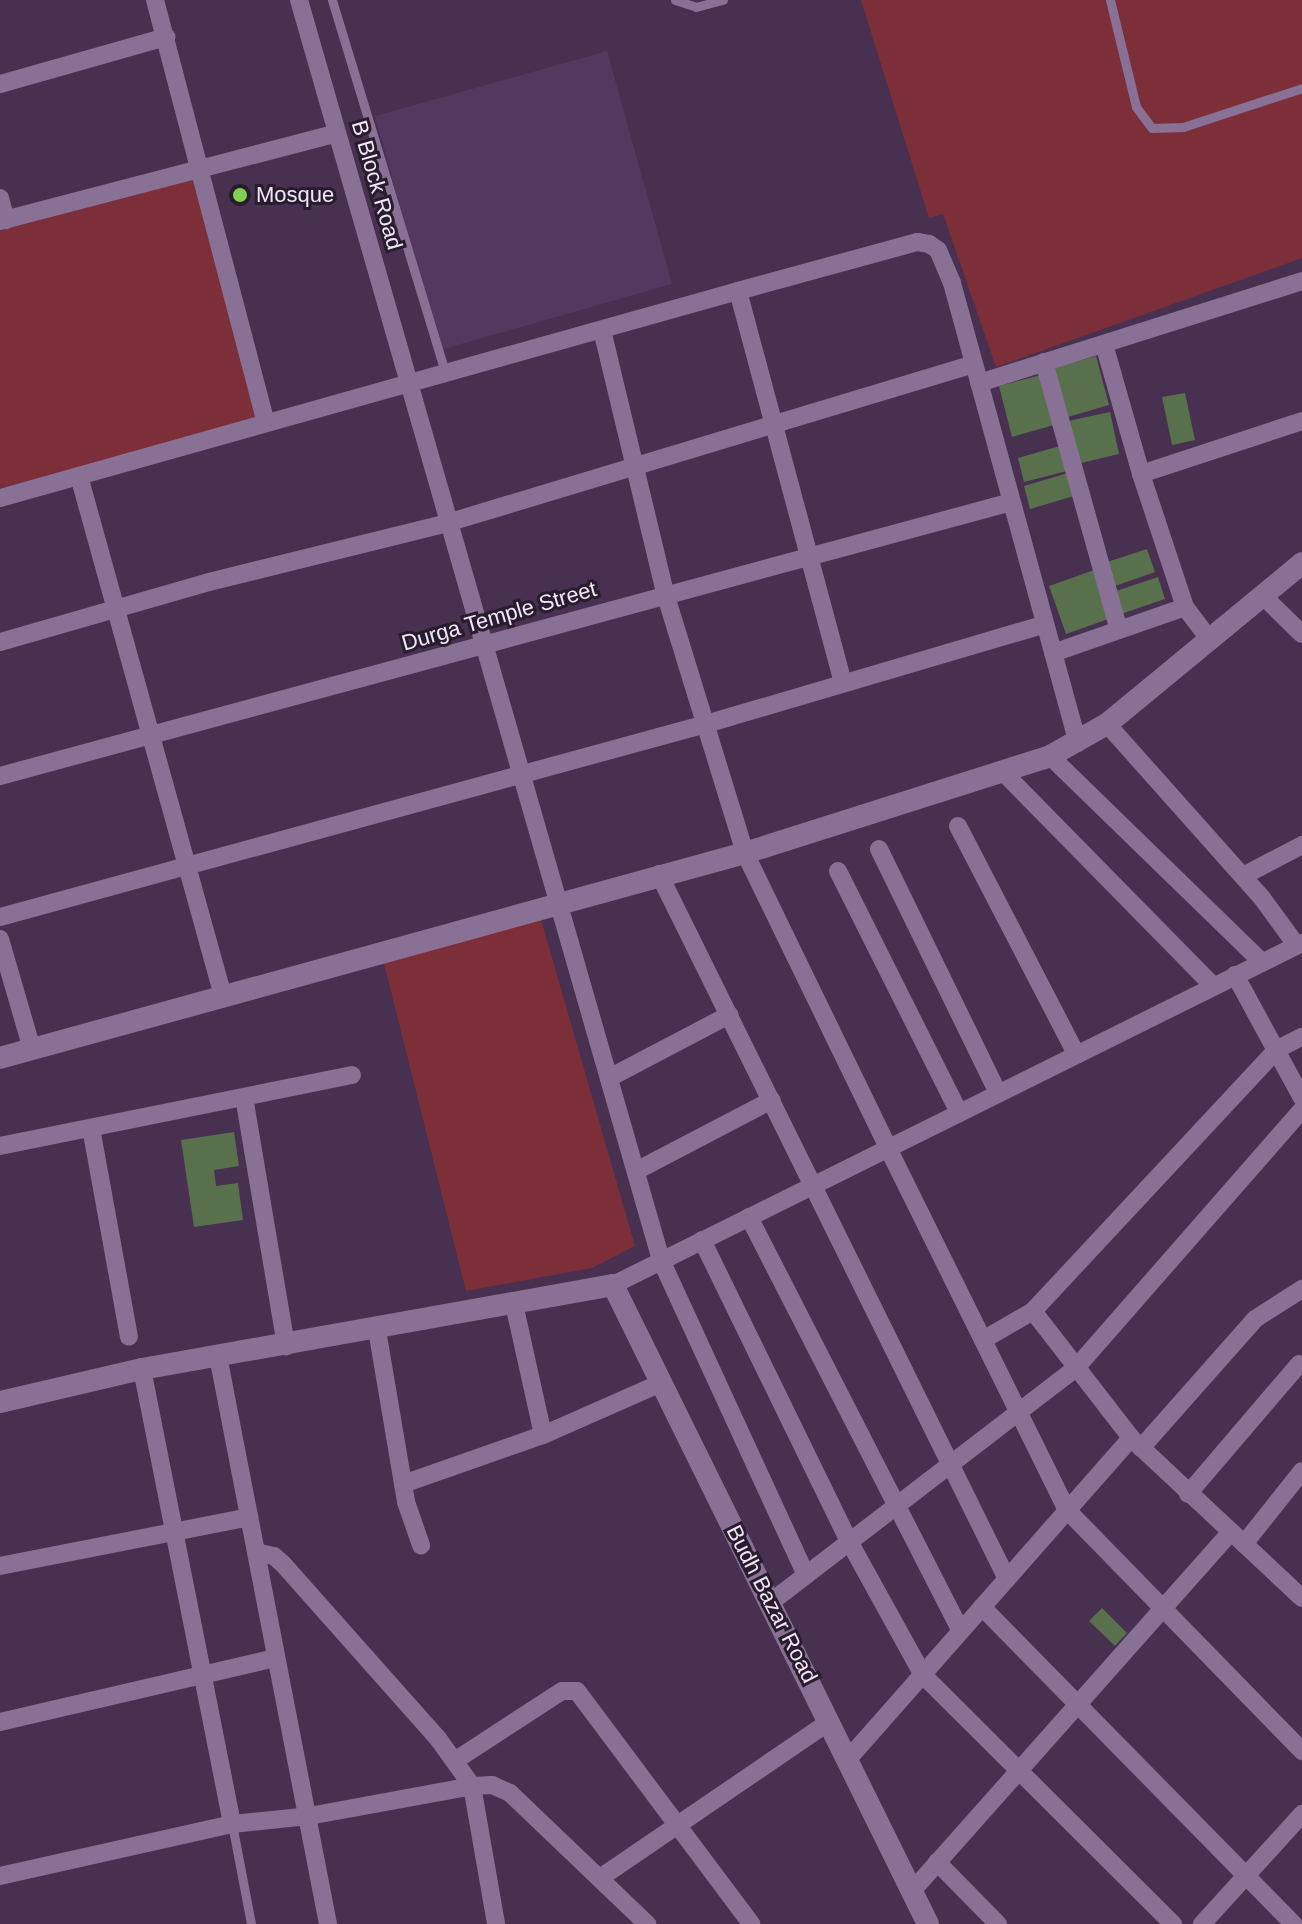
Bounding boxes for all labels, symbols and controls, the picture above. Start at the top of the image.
street label: B Block Road [346,117,408,253]
place label: Mosque [256,182,334,208]
marker: Mosque [231,186,249,204]
street label: Durga Temple Street [398,576,600,656]
street label: Budh Bazar Road [721,1521,823,1687]

